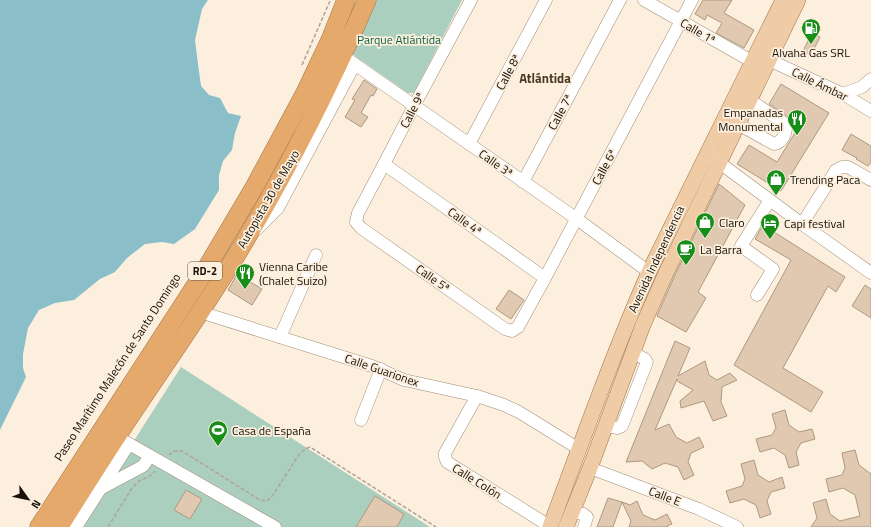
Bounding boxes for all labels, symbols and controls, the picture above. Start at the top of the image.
street label: Calle 1ª [677,13,719,49]
fuel station icon: Alvaha Gas SRL [800,17,822,45]
park label: Parque Atlántida [357,30,441,49]
place label: Alvaha Gas SRL [772,43,850,62]
street label: Calle 8ª [491,51,525,93]
street label: Calle Ámbar [789,62,851,106]
district label: Atlántida [519,68,571,88]
street label: Calle 9ª [395,89,429,131]
street label: Calle 7ª [543,91,577,133]
place label: Empanadas Monumental [718,103,783,136]
restaurant icon: Empanadas Monumental [786,108,808,136]
street label: Calle 3ª [475,144,517,182]
street label: Autopista 30 de Mayo [232,146,304,252]
street label: Calle 6ª [587,146,621,188]
shop icon: Trending Paca [765,168,787,196]
place label: Trending Paca [790,170,860,189]
street label: Calle 4ª [444,202,486,240]
street label: Avenida Independencia [623,202,689,316]
shop icon: Claro [694,211,716,239]
hotel icon: Capi festival [759,212,781,240]
place label: Claro [719,213,745,232]
place label: Capi festival [784,214,845,233]
cafe icon: La Barra [675,238,697,266]
place label: La Barra [700,240,742,259]
place label: Vienna Caribe (Chalet Suizo) [259,257,328,290]
street label: Calle 5ª [412,259,454,297]
road number: RD-2 [188,262,222,280]
restaurant icon: Vienna Caribe (Chalet Suizo) [234,262,256,290]
street label: Paseo Marítimo Malecón de Santo Domingo [49,269,185,465]
street label: Calle Guarionex [342,348,422,392]
sports icon: Casa de España [207,419,229,447]
place label: Casa de España [232,421,311,440]
street label: Calle Colón [449,458,505,504]
north arrow [8,479,48,519]
street label: Calle E [646,481,684,511]
text: N [28,497,45,512]

